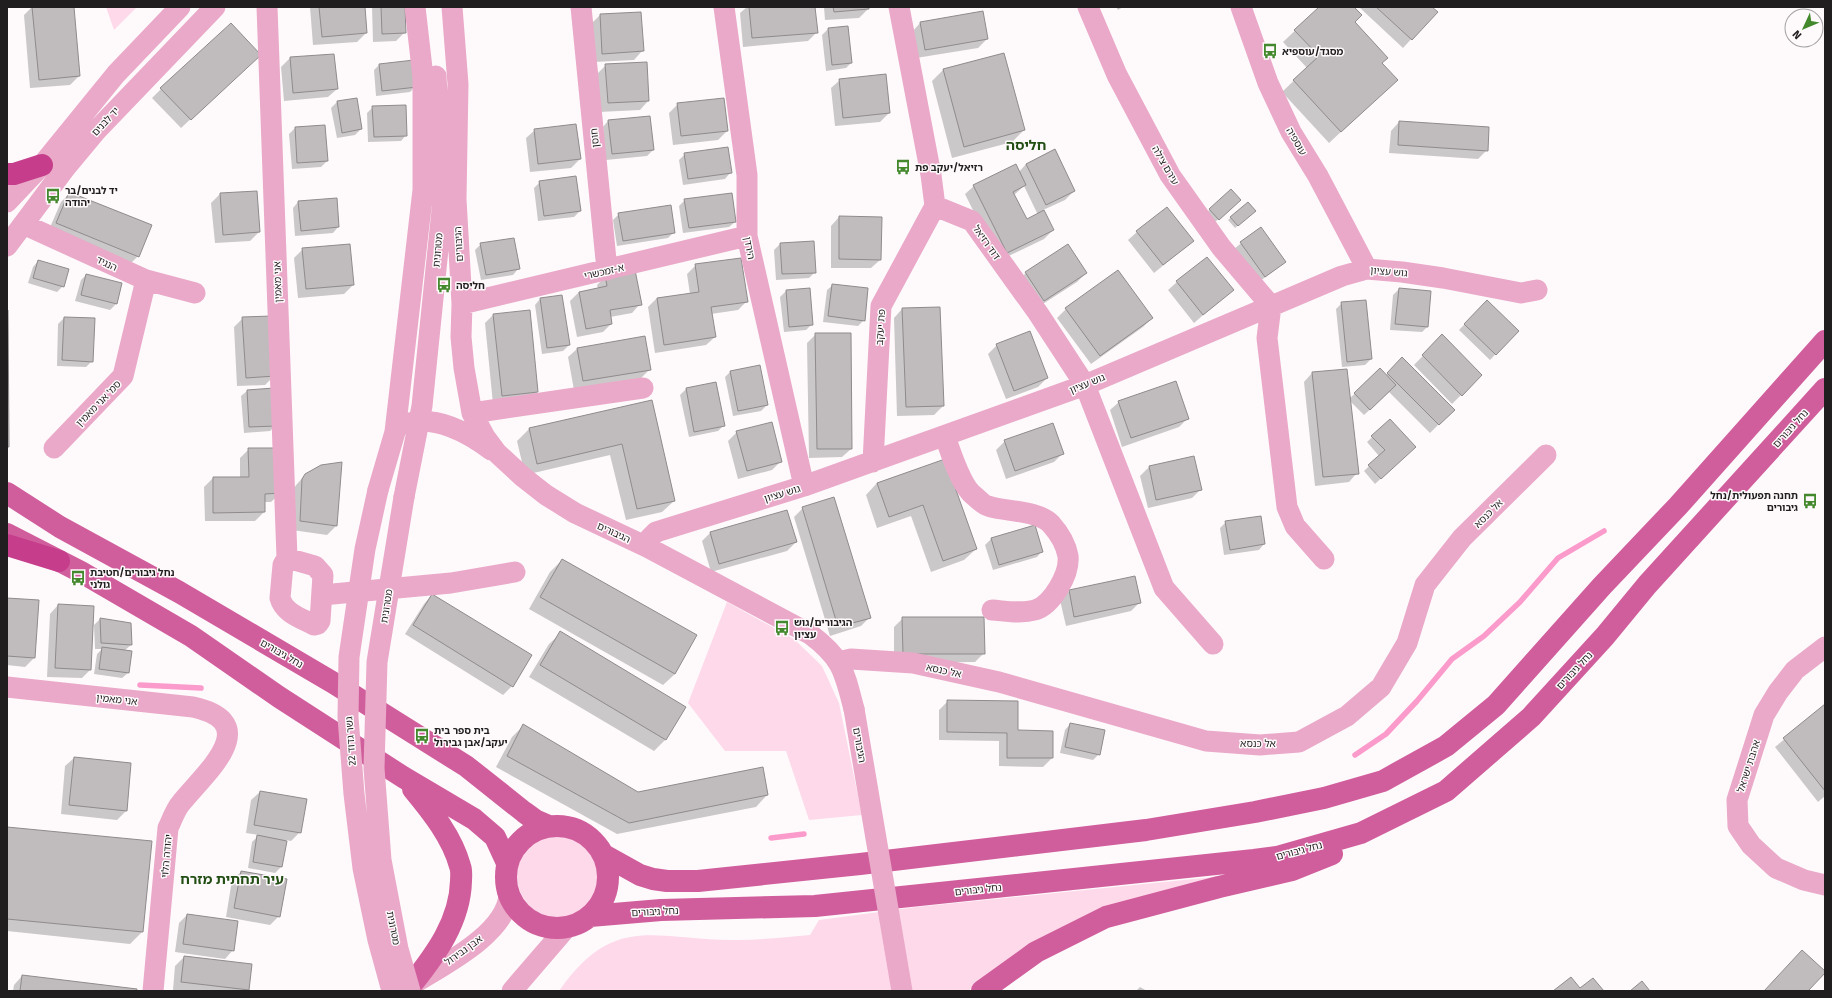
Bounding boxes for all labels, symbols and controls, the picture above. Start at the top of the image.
north arrow [1784,8,1824,48]
text: N [1790,27,1804,42]
bus stop icon: מסגד/עוספיא [1261,42,1279,60]
place label: מסגד/עוספיא [1282,46,1343,58]
street label: יד לבנים [90,105,122,138]
street label: עוספיה [1283,125,1309,158]
street label: חוסן [588,128,602,148]
district label: חליסה [1006,137,1046,154]
street label: עירם צילה [1149,144,1181,187]
bus stop icon: רזיאל/יעקב פת [894,158,912,176]
place label: רזיאל/יעקב פת [915,162,983,174]
place label: יד לבנים/בר יהודה [65,185,118,209]
bus stop icon: יד לבנים/בר יהודה [44,187,62,205]
street label: דוד רזיאל [970,223,1003,263]
street label: הגיבורים [452,226,466,262]
street label: מטרונית [431,232,446,268]
street label: הירדן [741,236,757,261]
street label: הנגיד [94,254,119,274]
street label: אני מאמין [271,261,285,303]
street label: א-זמכשרי [583,262,625,282]
street label: גוש עציון [1370,264,1408,280]
bus stop icon: חליסה [435,276,453,294]
place label: חליסה [456,280,485,292]
street label: פת יעקב [874,309,888,346]
street label: גוש עציון [1068,371,1107,396]
street label: סמ' אני מאמין [74,378,124,429]
street label: נחל גיבורים [1770,407,1811,450]
street label: גוש עציון [763,483,802,505]
place label: תחנה תפעולית/נחל גיבורים [1710,490,1798,514]
bus stop icon: תחנה תפעולית/נחל גיבורים [1801,492,1819,510]
street label: אל כנסא [1472,497,1506,531]
street label: הגיבורים [595,520,632,546]
place label: נחל גיבורים/חטיבת גולני [90,567,175,591]
bus stop icon: נחל גיבורים/חטיבת גולני [69,569,87,587]
street label: מטרונית [378,588,396,624]
place label: הגיבורים/גוש עציון [794,617,852,641]
bus stop icon: הגיבורים/גוש עציון [773,619,791,637]
street label: נחל גיבורים [258,637,305,671]
street label: נחל גיבורים [1554,649,1595,692]
street label: אל כנסא [925,661,963,681]
street label: אני מאמין [96,692,138,708]
street label: גשר גדוד 22 [343,716,359,766]
place label: בית ספר בית יעקב/אבן גבירול [434,725,508,749]
bus stop icon: בית ספר בית יעקב/אבן גבירול [413,727,431,745]
street label: הגיבורים [850,727,868,764]
street label: אל כנסא [1240,738,1276,750]
street label: אהבת ישראל [1735,738,1763,794]
street label: יהודה הלוי [159,834,175,878]
street label: נחל גיבורים [1275,839,1324,863]
district label: עיר תחתית מזרח [180,871,284,888]
street label: נחל גיבורים [954,882,1002,898]
street label: נחל גיבורים [631,905,679,919]
street label: מטרונית [384,910,402,947]
street label: אבן גבירול [442,933,485,969]

